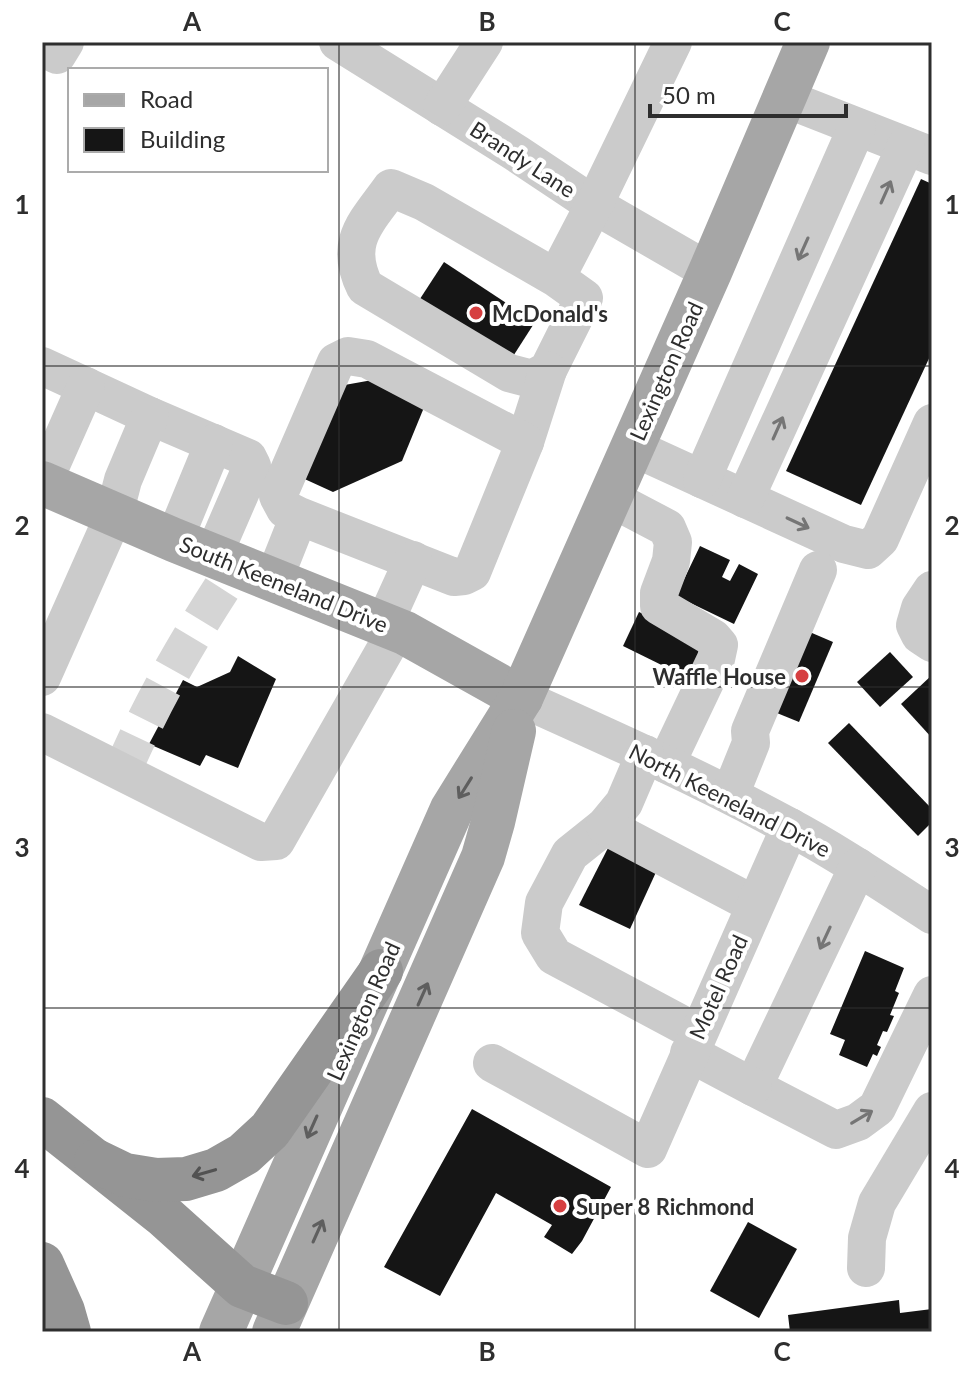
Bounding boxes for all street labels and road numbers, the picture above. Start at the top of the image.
street label: Brandy Lane [465,115,581,203]
street label: Lexington Road [623,297,709,445]
street label: South Keeneland Drive [176,530,392,638]
street label: North Keeneland Drive [625,737,835,863]
street label: Motel Road [683,931,753,1043]
street label: Lexington Road [320,937,406,1085]

